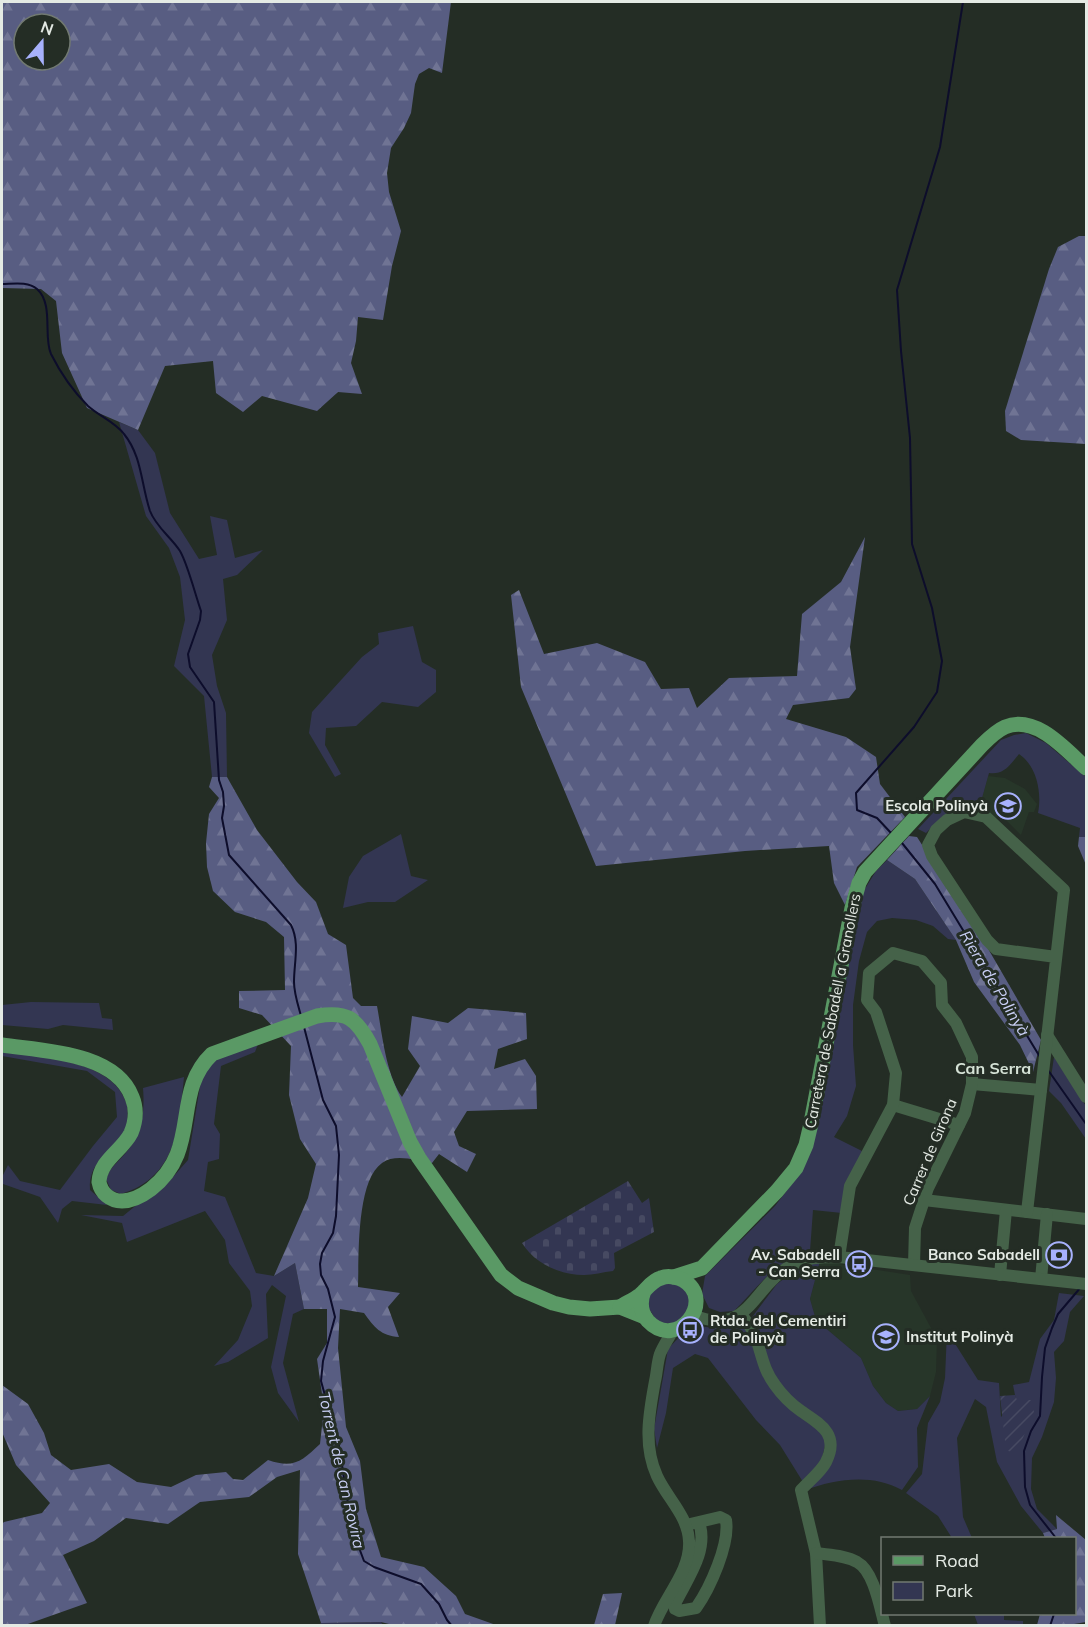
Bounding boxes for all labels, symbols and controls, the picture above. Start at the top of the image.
north arrow [12,12,72,72]
text: N [38,16,56,39]
school or university icon: Escola Polinyà [993,791,1023,821]
place label: Escola Polinyà [885,796,988,815]
street label: Carretera de Sabadell a Granollers [800,892,865,1130]
water label: Riera de Polinyà [956,927,1035,1040]
district label: Can Serra [955,1058,1031,1078]
street label: Carrer de Girona [898,1095,961,1208]
bank icon: Banco Sabadell [1044,1240,1074,1270]
place label: Av. Sabadell - Can Serra [751,1245,840,1281]
place label: Banco Sabadell [928,1245,1040,1264]
bus stop icon: Av. Sabadell - Can Serra [844,1249,874,1279]
place label: Rtda. del Cementiri de Polinyà [710,1311,846,1347]
bus stop icon: Rtda. del Cementiri de Polinyà [675,1315,705,1345]
school or university icon: Institut Polinyà [871,1322,901,1352]
place label: Institut Polinyà [906,1327,1014,1346]
water label: Torrent de Can Rovira [314,1389,370,1551]
legend [881,1537,1076,1615]
text: Road [935,1549,979,1572]
text: Park [935,1579,974,1602]

